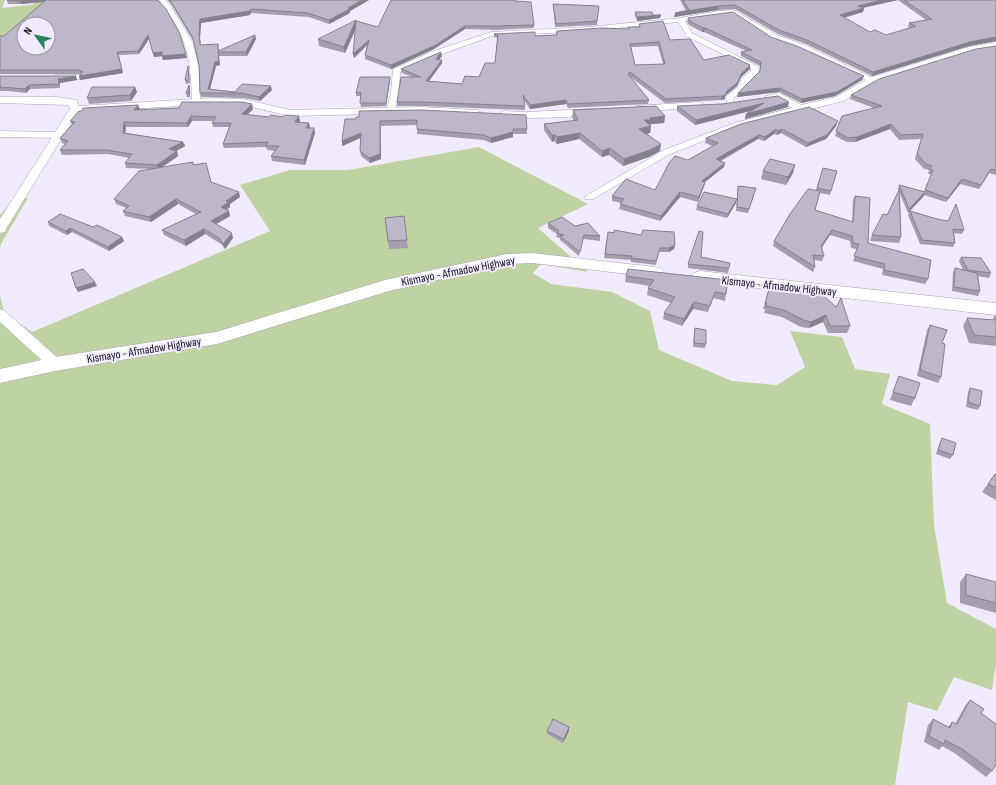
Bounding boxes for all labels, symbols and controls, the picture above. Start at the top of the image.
north arrow [16,16,56,56]
text: N [21,25,35,37]
street label: Kismayo - Afmadow Highway [400,253,517,290]
street label: Kismayo - Afmadow Highway [721,273,838,300]
street label: Kismayo - Afmadow Highway [86,334,203,367]

